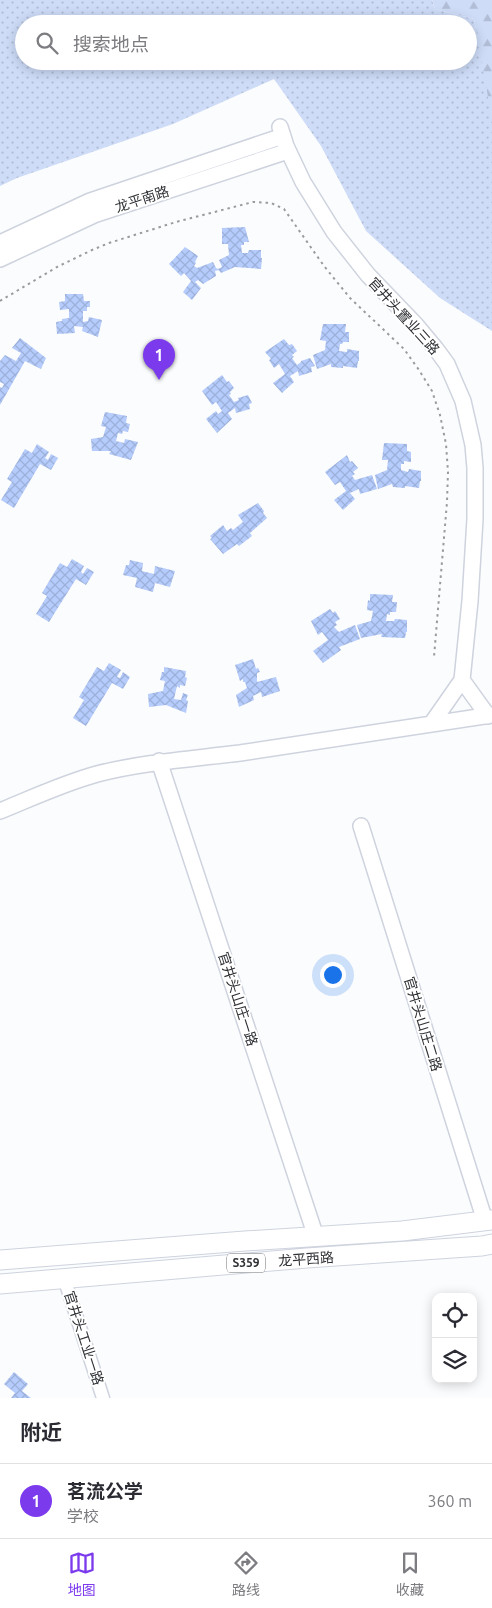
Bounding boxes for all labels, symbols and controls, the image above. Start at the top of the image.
search box [15,15,477,70]
icon: search [33,29,61,57]
text: 搜索地点 [73,33,149,55]
street label: 龙平南路 [113,183,171,215]
street label: 官井头置业三路 [365,274,443,358]
pin: 1 [143,339,175,380]
street label: 官井头山庄一路 [215,950,261,1048]
your location [320,962,346,988]
street label: 官井头山庄二路 [401,975,445,1073]
street label: 龙平西路 [278,1249,334,1269]
road number: S359 [227,1254,265,1272]
street label: 官井头工业一路 [61,1289,107,1387]
map controls [432,1293,477,1383]
button: locate [432,1293,477,1338]
button: layers [432,1338,477,1383]
text: 附近 [20,1420,62,1444]
text: 茗流公学 [67,1480,143,1502]
text: 1 [31,1492,41,1510]
text: 360 m [427,1492,472,1510]
text: 学校 [67,1507,99,1525]
tab: 地图 [68,1549,96,1599]
tab: 路线 [232,1549,260,1599]
tab: 收藏 [396,1549,424,1599]

